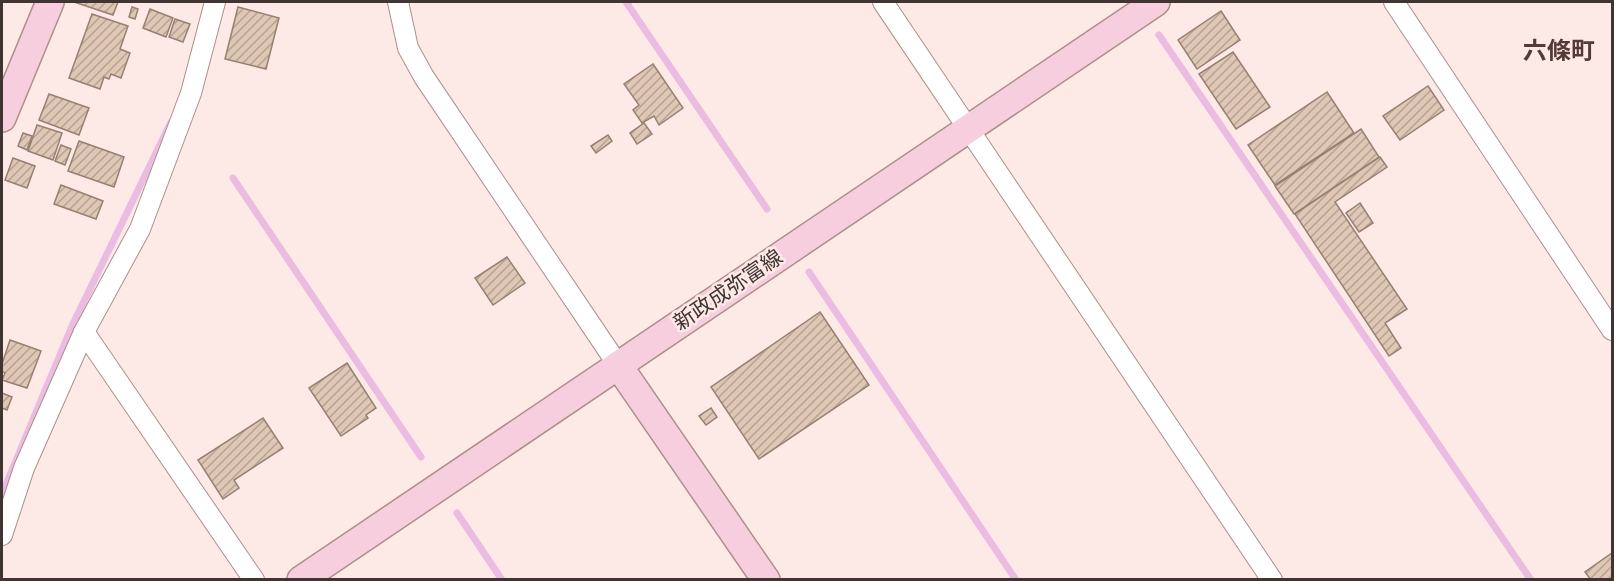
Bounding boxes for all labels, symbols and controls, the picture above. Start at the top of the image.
district label: 六條町 [1523,31,1595,66]
street label: 新政成弥富線 [666,240,787,336]

